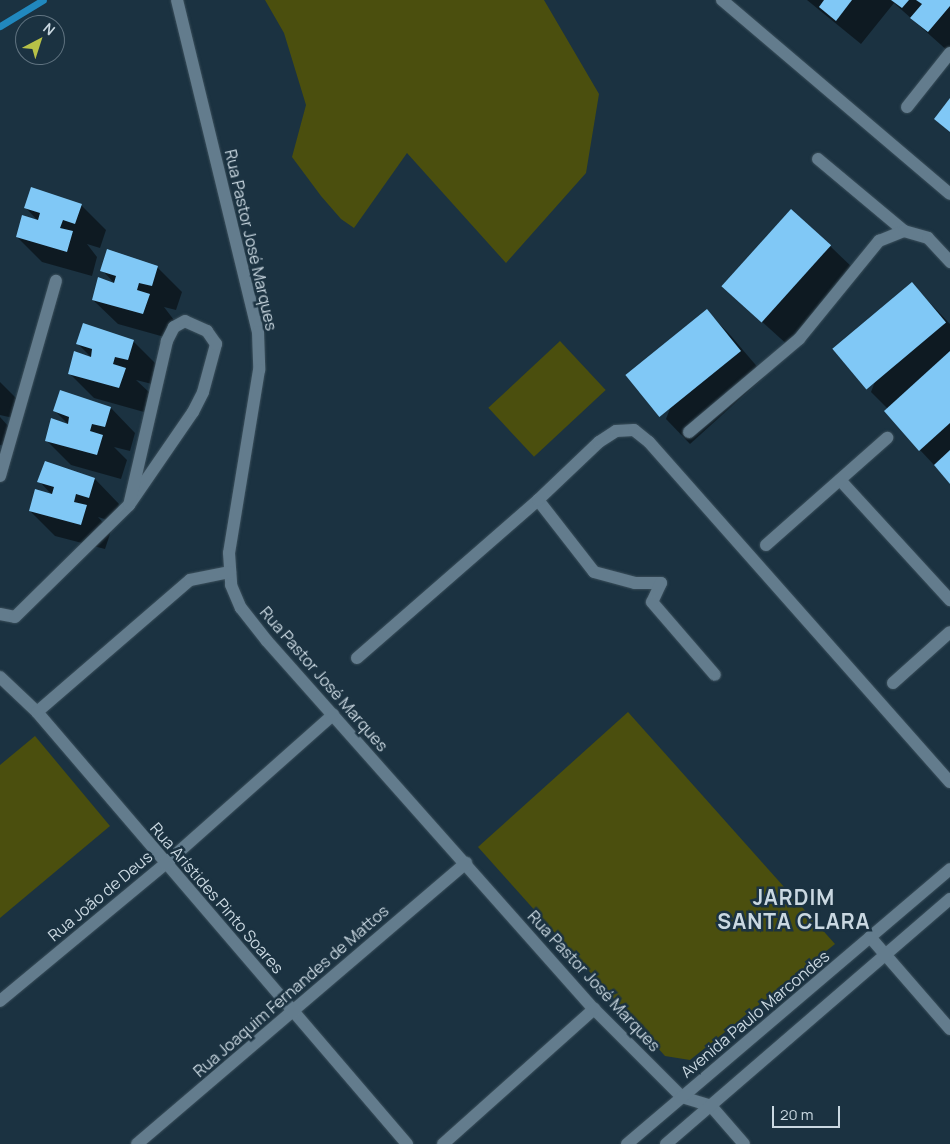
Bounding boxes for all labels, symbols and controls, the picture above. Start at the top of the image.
north arrow [15,15,65,65]
text: N [39,18,59,39]
street label: Rua Pastor José Marques [221,148,281,332]
street label: Rua Pastor José Marques [256,603,392,755]
street label: Rua Arístides Pinto Soares [146,819,288,977]
street label: Rua João de Deus [44,847,156,945]
district label: JARDIM SANTA CLARA [716,884,872,934]
street label: Rua Joaquim Fernandes de Mattos [190,901,392,1081]
street label: Rua Pastor José Marques [524,907,664,1055]
street label: Avenida Paulo Marcondes [677,946,833,1082]
scale bar [775,1096,842,1128]
text: 20 m [780,1104,813,1125]

